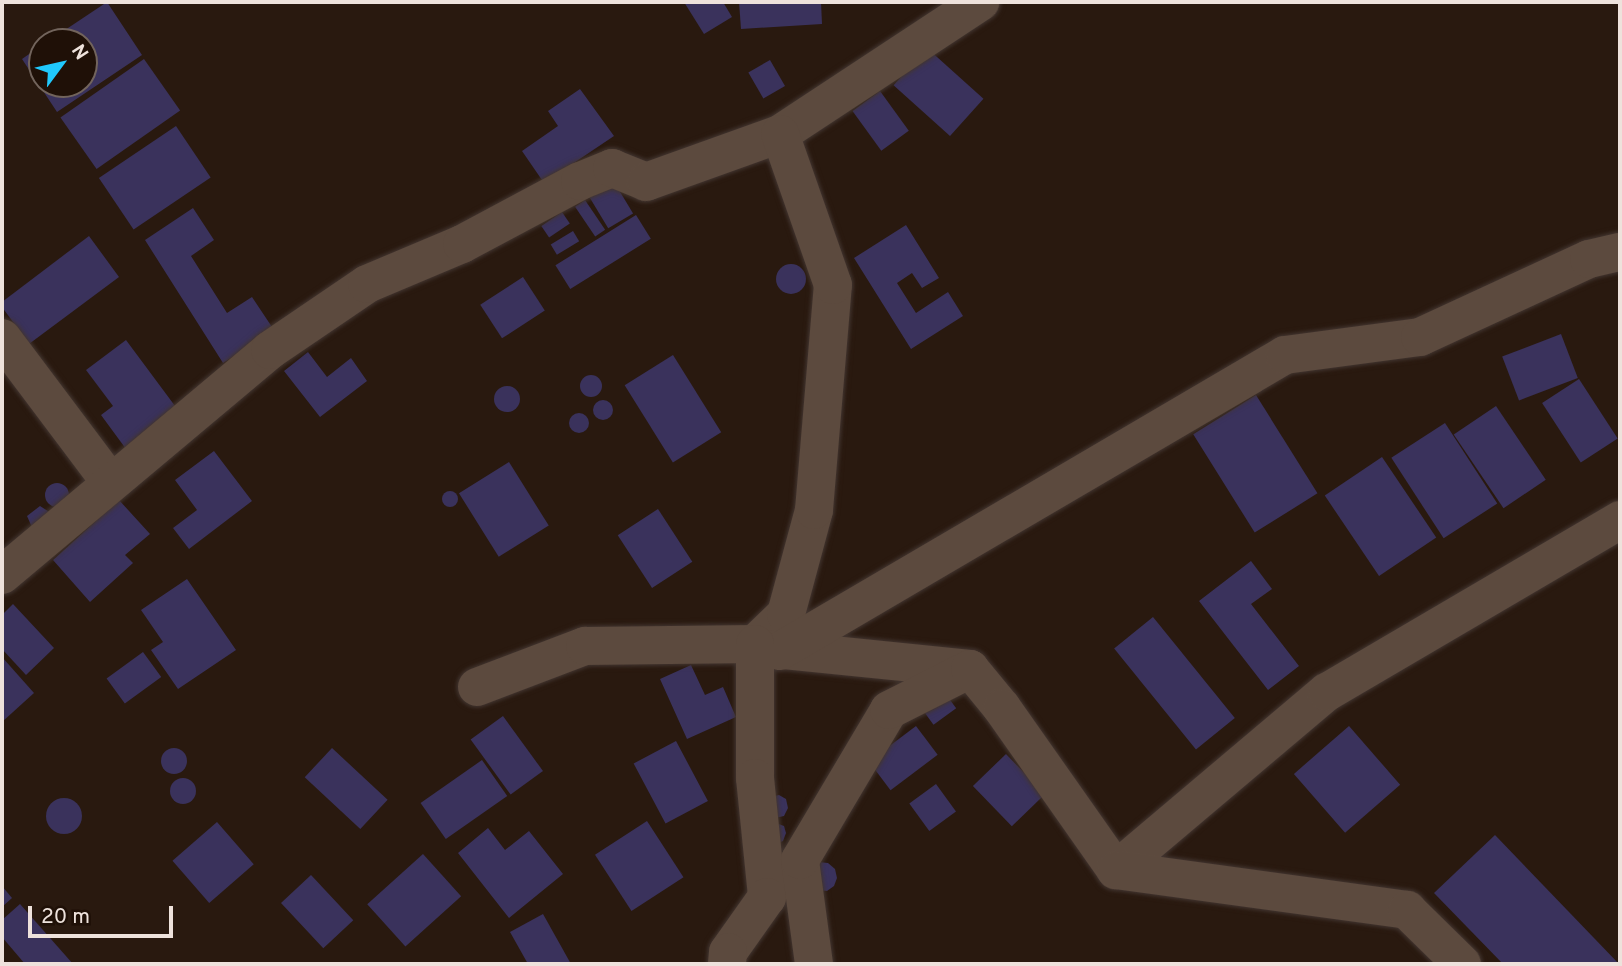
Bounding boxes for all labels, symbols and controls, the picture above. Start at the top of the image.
north arrow [28,28,98,98]
text: N [65,40,93,65]
scale bar [32,892,177,936]
text: 20 m [41,904,90,931]

